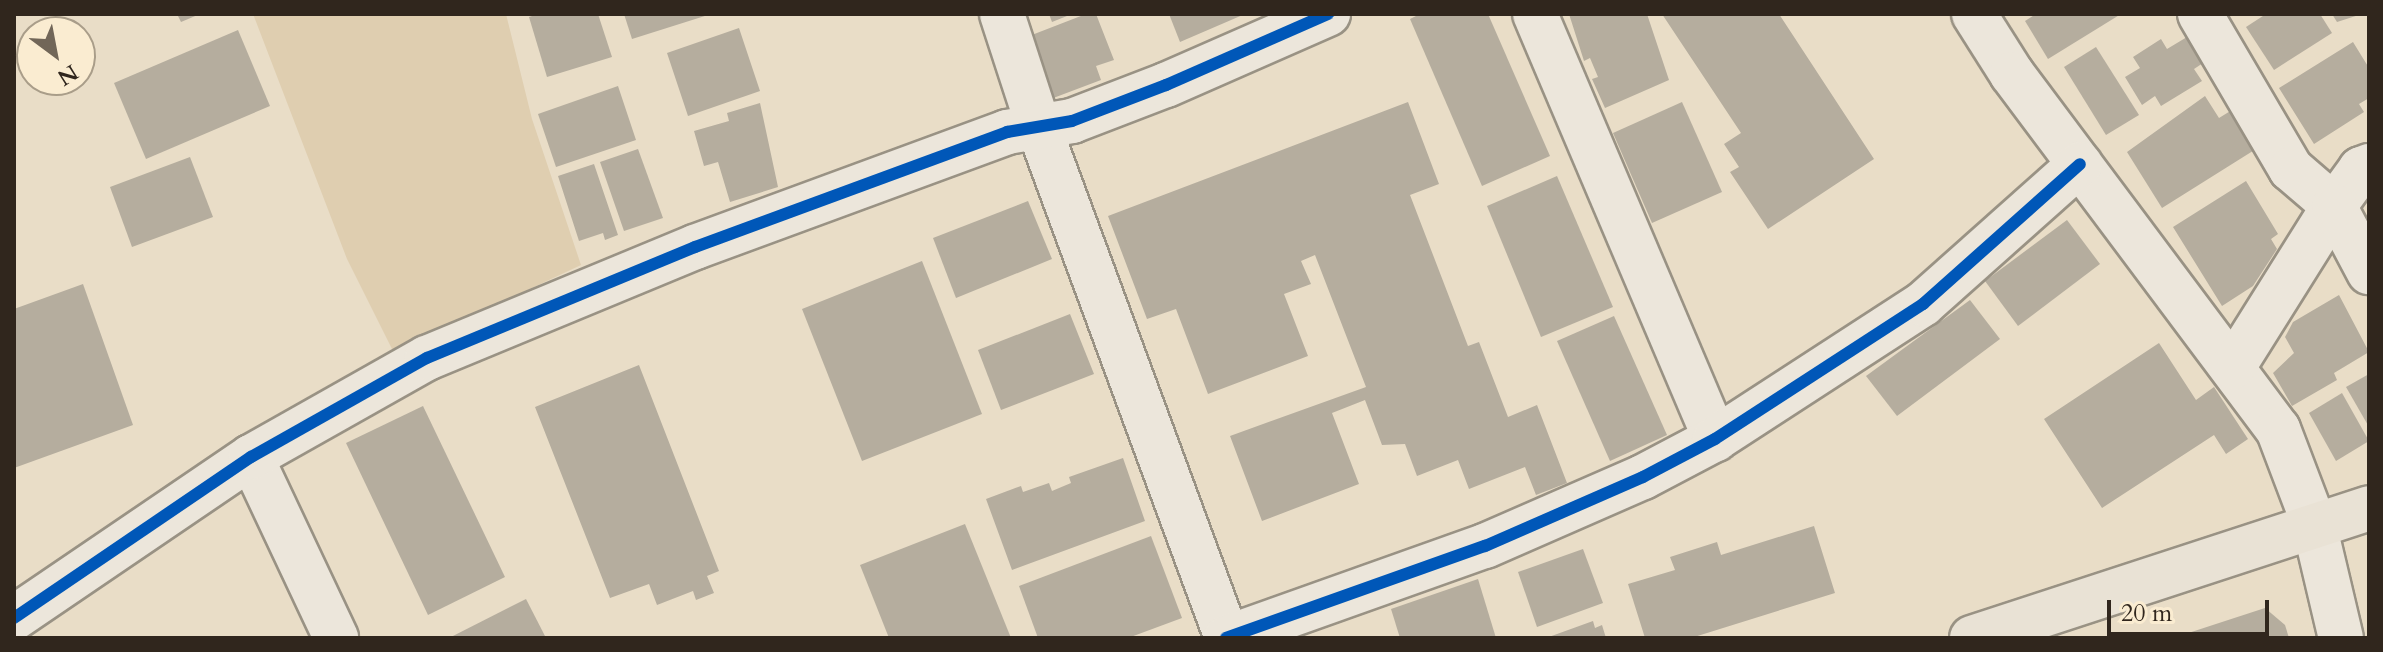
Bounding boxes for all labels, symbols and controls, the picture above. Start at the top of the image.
north arrow [16,16,96,96]
text: N [52,57,84,92]
scale bar [2111,584,2273,634]
text: 20 m [2121,597,2172,630]

